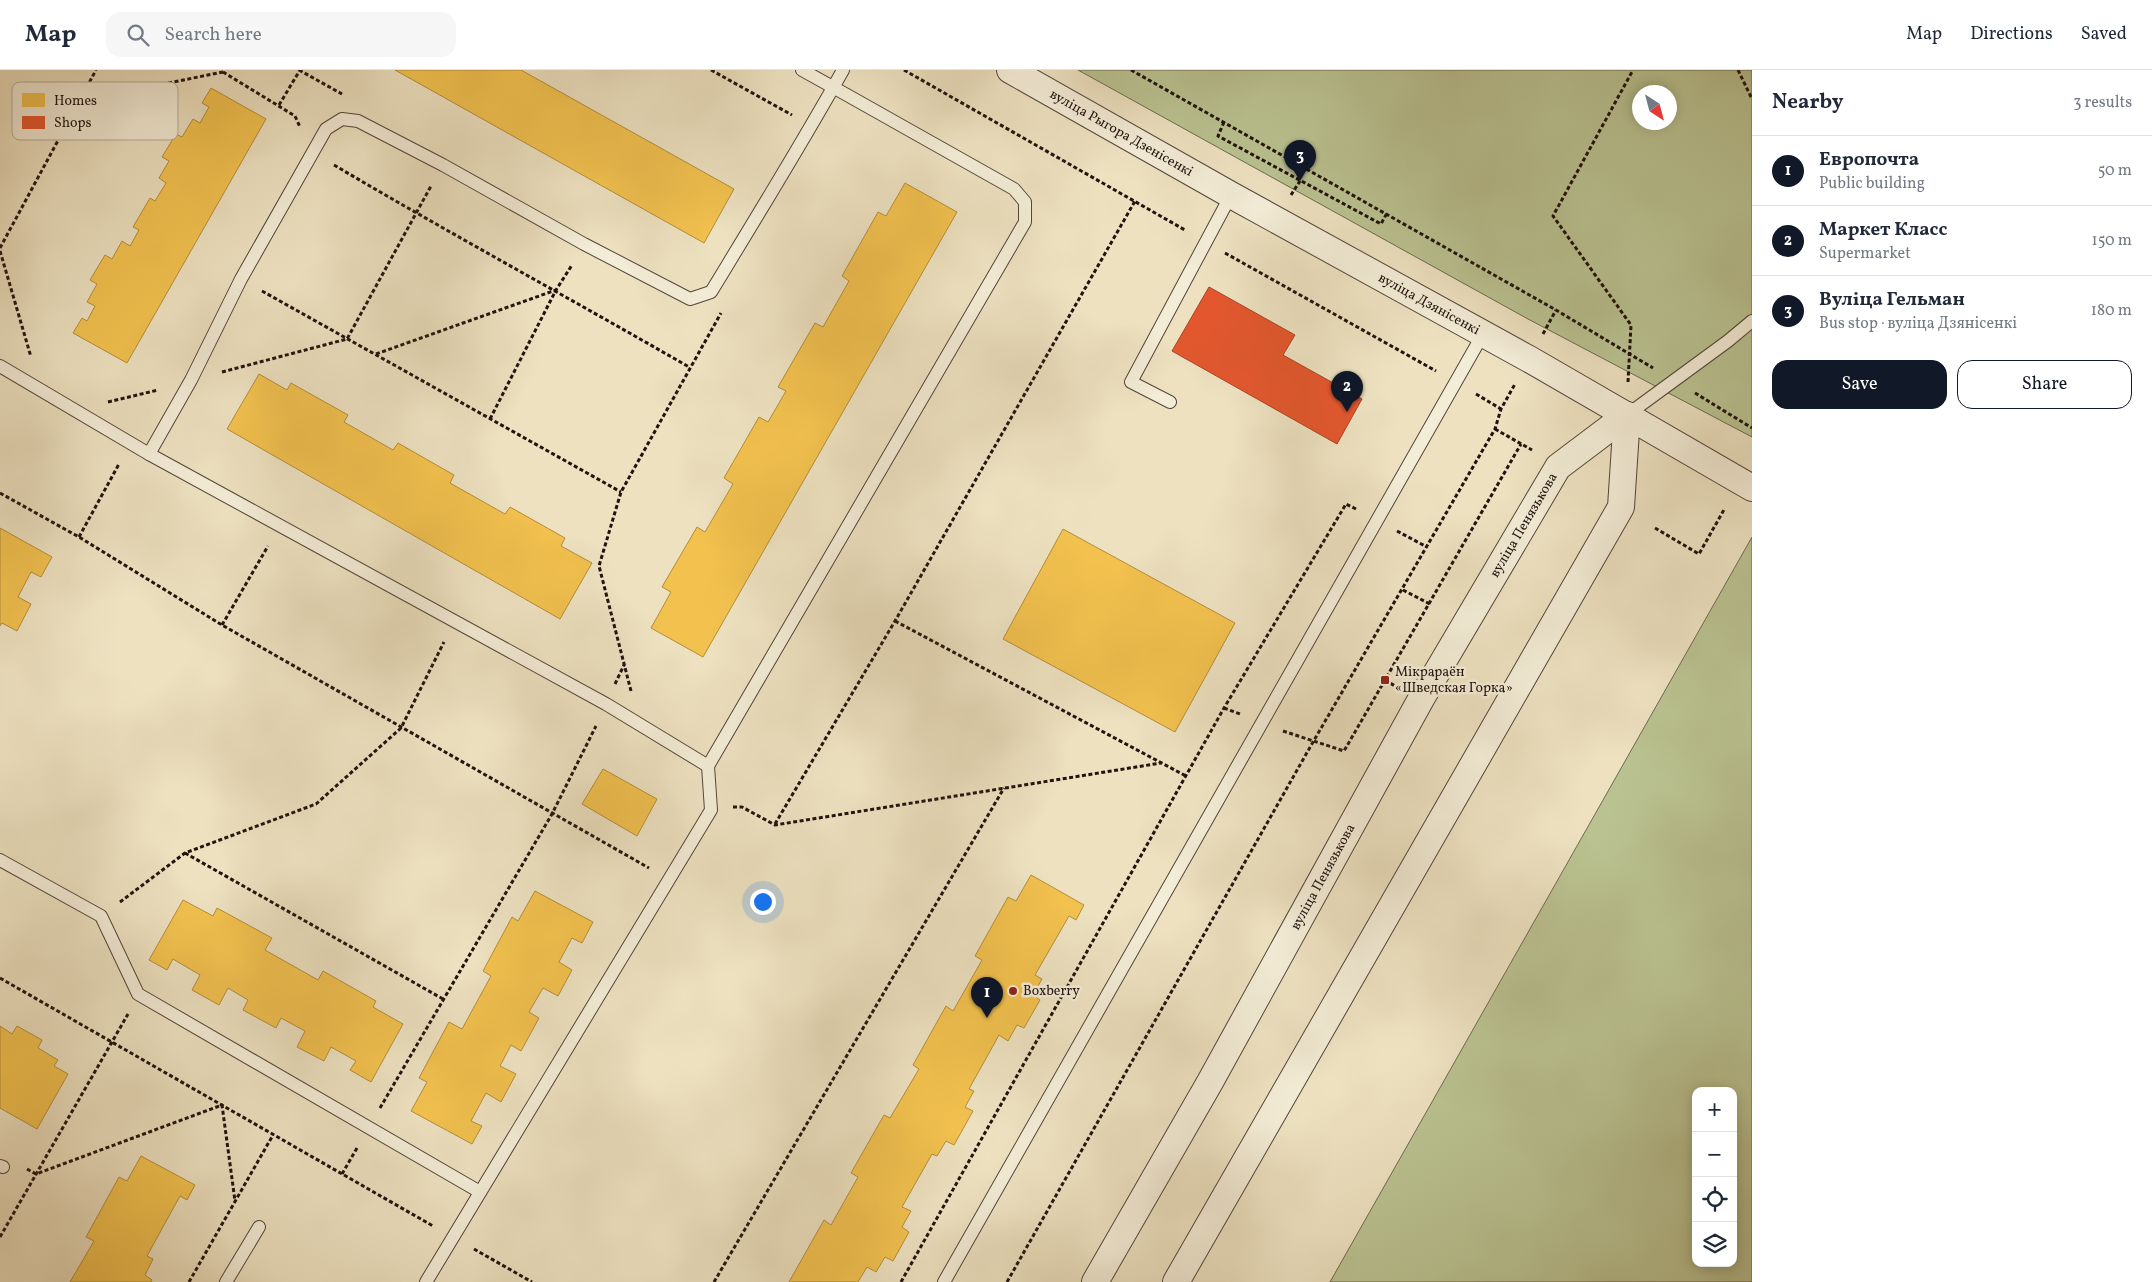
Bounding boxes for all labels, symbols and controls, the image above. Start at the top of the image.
search box [106,12,456,57]
text: Map [25,18,76,52]
icon: search [124,21,152,49]
text: Search here [164,22,262,48]
text: Map [1906,22,1942,47]
text: Directions [1970,22,2053,47]
text: Saved [2081,22,2127,47]
legend [12,82,178,140]
street label: вуліца Рыгора Дзенісенкі [1046,85,1197,181]
north arrow [1632,85,1677,130]
text: Nearby [1772,88,1843,117]
text: Homes [54,92,97,111]
text: 3 results [2073,92,2132,114]
text: Shops [54,114,92,133]
pin: 3 [1284,140,1316,181]
text: Европочта [1819,147,1919,173]
text: 1 [1785,160,1791,182]
text: 50 m [2098,160,2132,182]
text: Public building [1819,173,1925,195]
text: Маркет Класс [1819,217,1947,243]
text: 2 [1784,230,1792,252]
text: 150 m [2091,230,2132,252]
text: Supermarket [1819,243,1911,265]
street label: вуліца Дзянісенкі [1375,268,1483,340]
text: Вуліца Гельман [1819,287,1965,313]
text: 3 [1784,300,1792,322]
text: 180 m [2091,300,2132,322]
text: Bus stop · вуліца Дзянісенкі [1819,313,2017,335]
button: Save [1772,360,1947,409]
button: Share [1957,360,2132,409]
pin: 2 [1331,371,1363,412]
street label: вуліца Пенязькова [1485,469,1562,581]
place label: Мікрараён «Шведская Горка» [1395,663,1513,698]
marker: Мікрараён «Шведская Горка» [1379,674,1391,686]
street label: вуліца Пенязькова [1286,820,1360,933]
your location [750,889,776,915]
pin: 1 [971,977,1003,1018]
place label: Boxberry [1023,982,1080,1001]
marker: Boxberry [1007,985,1019,997]
map controls [1692,1087,1737,1267]
button: + [1692,1087,1737,1132]
button: − [1692,1132,1737,1177]
button: locate [1692,1177,1737,1222]
button: layers [1692,1222,1737,1267]

